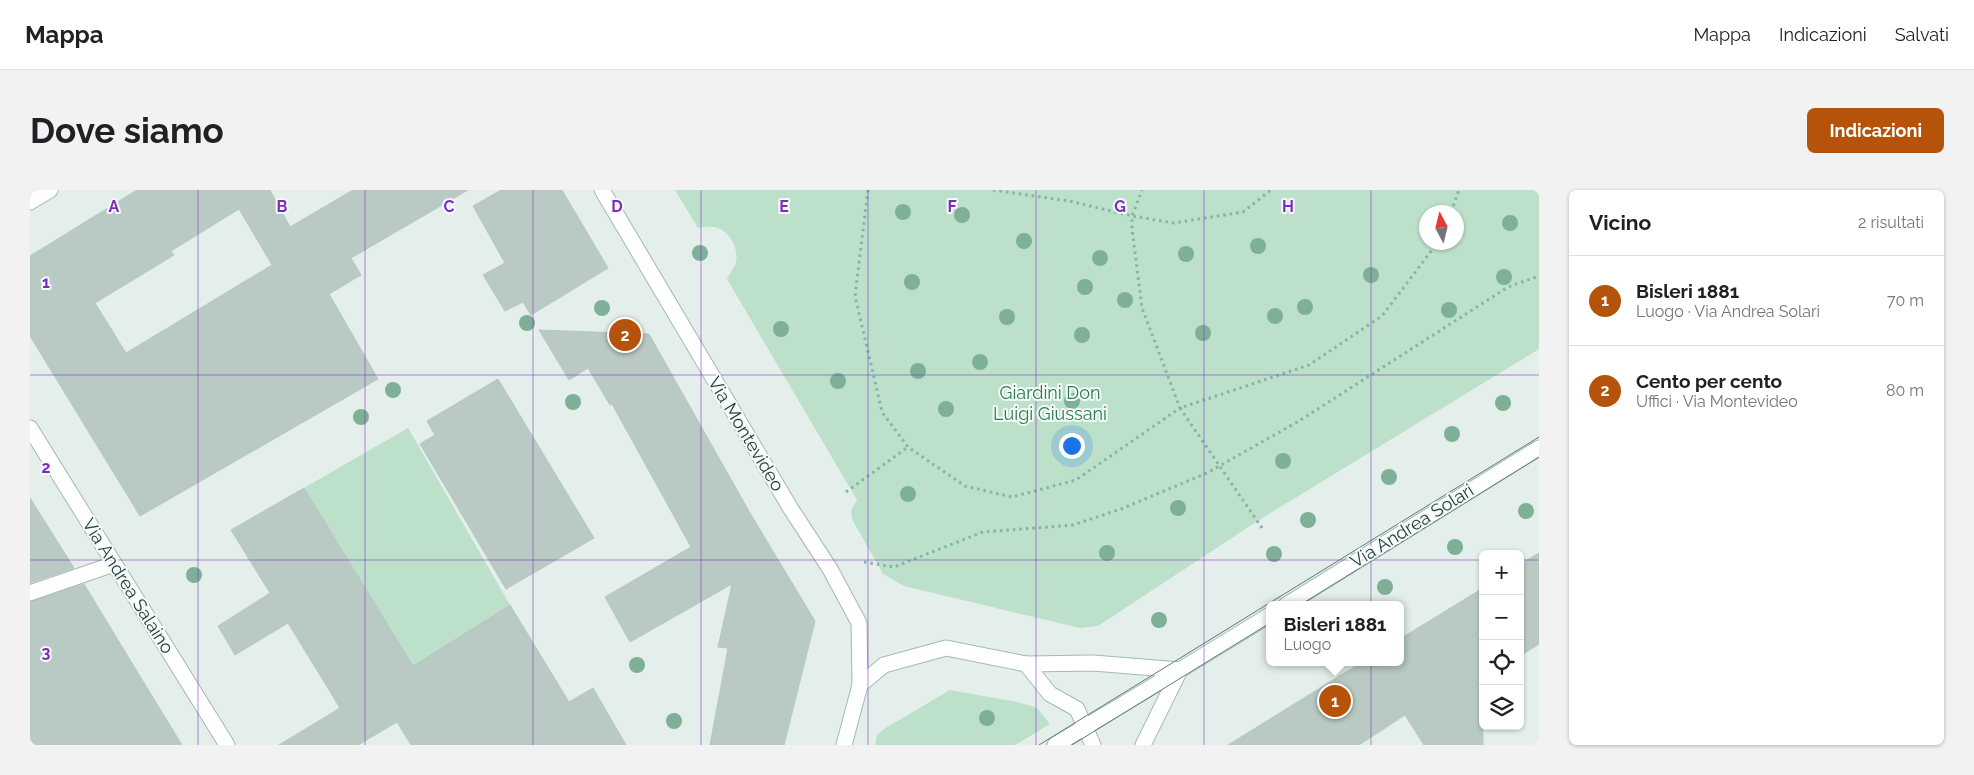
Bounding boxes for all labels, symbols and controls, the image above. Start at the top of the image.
text: Mappa [25,20,104,49]
text: Mappa [1693,24,1751,45]
text: Indicazioni [1779,24,1867,45]
text: Salvati [1895,24,1949,45]
button: Indicazioni [1807,108,1944,153]
text: Dove siamo [30,110,224,151]
text: A [109,197,120,216]
text: B [277,197,288,216]
text: C [444,197,455,216]
text: D [611,197,623,216]
text: E [779,197,789,216]
text: F [947,197,957,216]
text: G [1114,197,1126,216]
text: H [1282,197,1294,216]
north arrow [1419,205,1464,250]
text: Vicino [1589,210,1651,235]
text: 2 risultati [1858,213,1924,232]
text: 1 [42,273,50,292]
text: Bisleri 1881 [1636,280,1739,302]
text: 1 [1601,291,1609,310]
text: 70 m [1887,291,1924,310]
text: Luogo · Via Andrea Solari [1636,302,1820,321]
pin: 2 [609,316,641,354]
text: Cento per cento [1636,370,1782,392]
street label: Via Montevideo [704,373,789,495]
text: 2 [1600,381,1610,400]
text: 80 m [1886,381,1924,400]
park label: Giardini Don Luigi Giussani [993,382,1107,424]
text: Uffici · Via Montevideo [1636,392,1798,411]
your location [1059,433,1085,459]
text: 2 [41,458,51,477]
street label: Via Andrea Solari [1346,479,1477,572]
street label: Via Andrea Salaino [78,514,179,657]
map controls [1479,550,1524,730]
button: + [1479,550,1524,595]
button: − [1479,595,1524,640]
popup [1266,601,1404,666]
text: Bisleri 1881 [1283,613,1387,635]
text: Luogo [1283,635,1331,654]
button: locate [1479,640,1524,685]
text: 3 [42,643,51,662]
pin: 1 [1319,682,1351,720]
button: layers [1479,685,1524,730]

